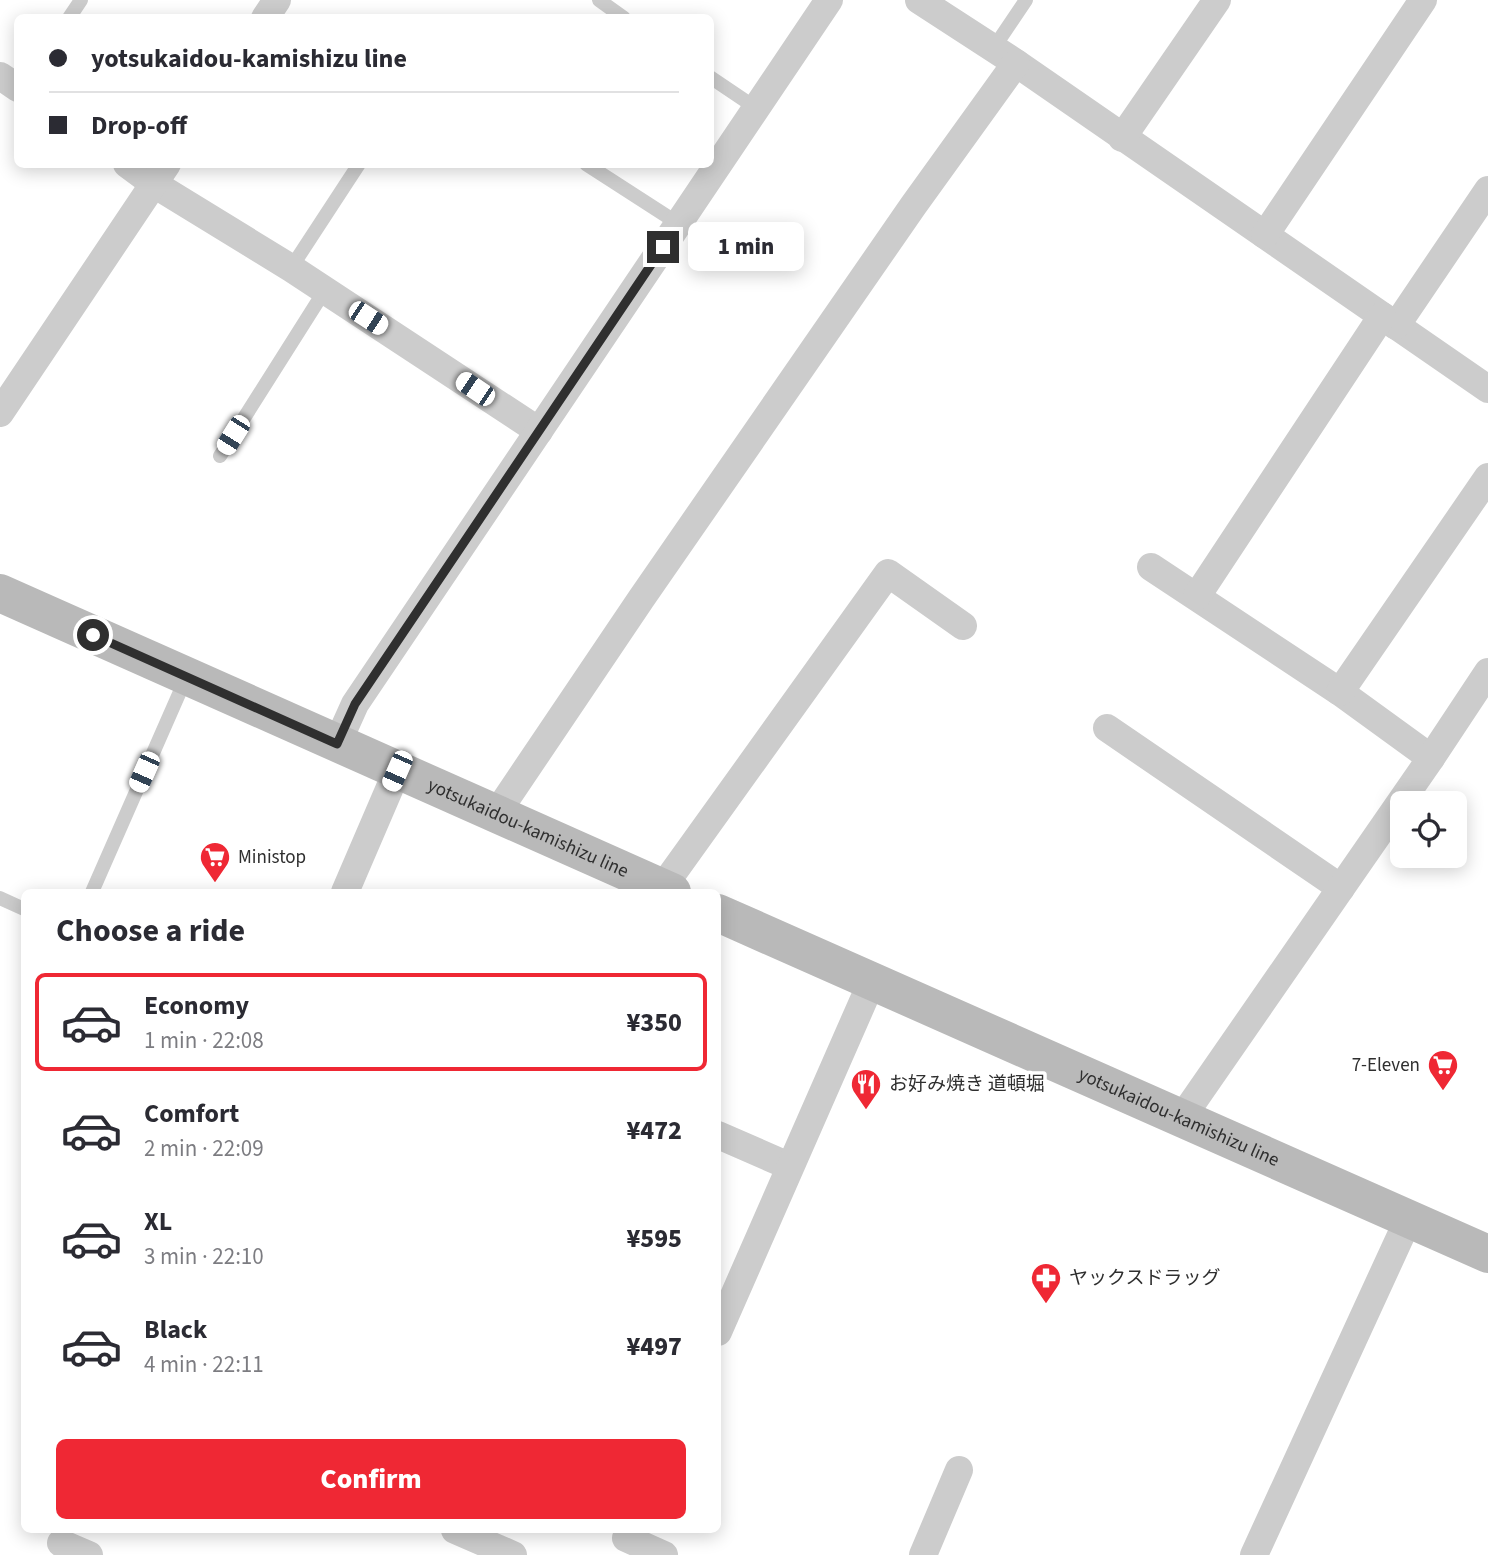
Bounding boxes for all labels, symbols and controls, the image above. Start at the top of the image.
text: yotsukaidou-kamishizu line [91,40,407,77]
text: Drop-off [91,107,187,144]
callout: 1 min [688,222,803,272]
text: 1 min [718,230,774,263]
route end [647,231,679,263]
car [345,298,392,338]
car [452,369,499,409]
car [213,412,254,458]
route start [77,619,109,651]
car [379,748,416,794]
car [126,749,163,795]
street label: yotsukaidou-kamishizu line [423,771,633,885]
map controls [1390,791,1467,868]
button: locate [1390,791,1467,868]
supermarket icon: Ministop [198,840,232,884]
place label: Ministop [238,844,306,871]
text: Choose a ride [56,908,245,954]
text: Economy [144,987,249,1024]
icon: car [60,991,123,1054]
text: ¥350 [626,1004,682,1041]
text: 1 min · 22:08 [144,1024,264,1057]
supermarket icon: 7-Eleven [1426,1048,1460,1092]
place label: 7-Eleven [1352,1052,1420,1079]
street label: yotsukaidou-kamishizu line [1074,1061,1284,1173]
restaurant icon: お好み焼き 道頓堀 [849,1067,883,1111]
place label: お好み焼き 道頓堀 [889,1071,1045,1098]
text: Comfort [144,1095,239,1132]
icon: car [60,1099,123,1162]
text: ¥472 [626,1112,682,1149]
text: 2 min · 22:09 [144,1132,264,1165]
text: XL [144,1203,172,1240]
icon: car [60,1207,123,1270]
text: ¥595 [626,1220,682,1257]
text: 3 min · 22:10 [144,1240,264,1273]
pharmacy icon: ヤックスドラッグ [1029,1261,1063,1305]
place label: ヤックスドラッグ [1069,1265,1220,1292]
text: Black [144,1311,207,1348]
icon: car [60,1315,123,1378]
text: ¥497 [626,1328,682,1365]
text: 4 min · 22:11 [144,1348,264,1381]
button: Confirm [56,1439,686,1519]

